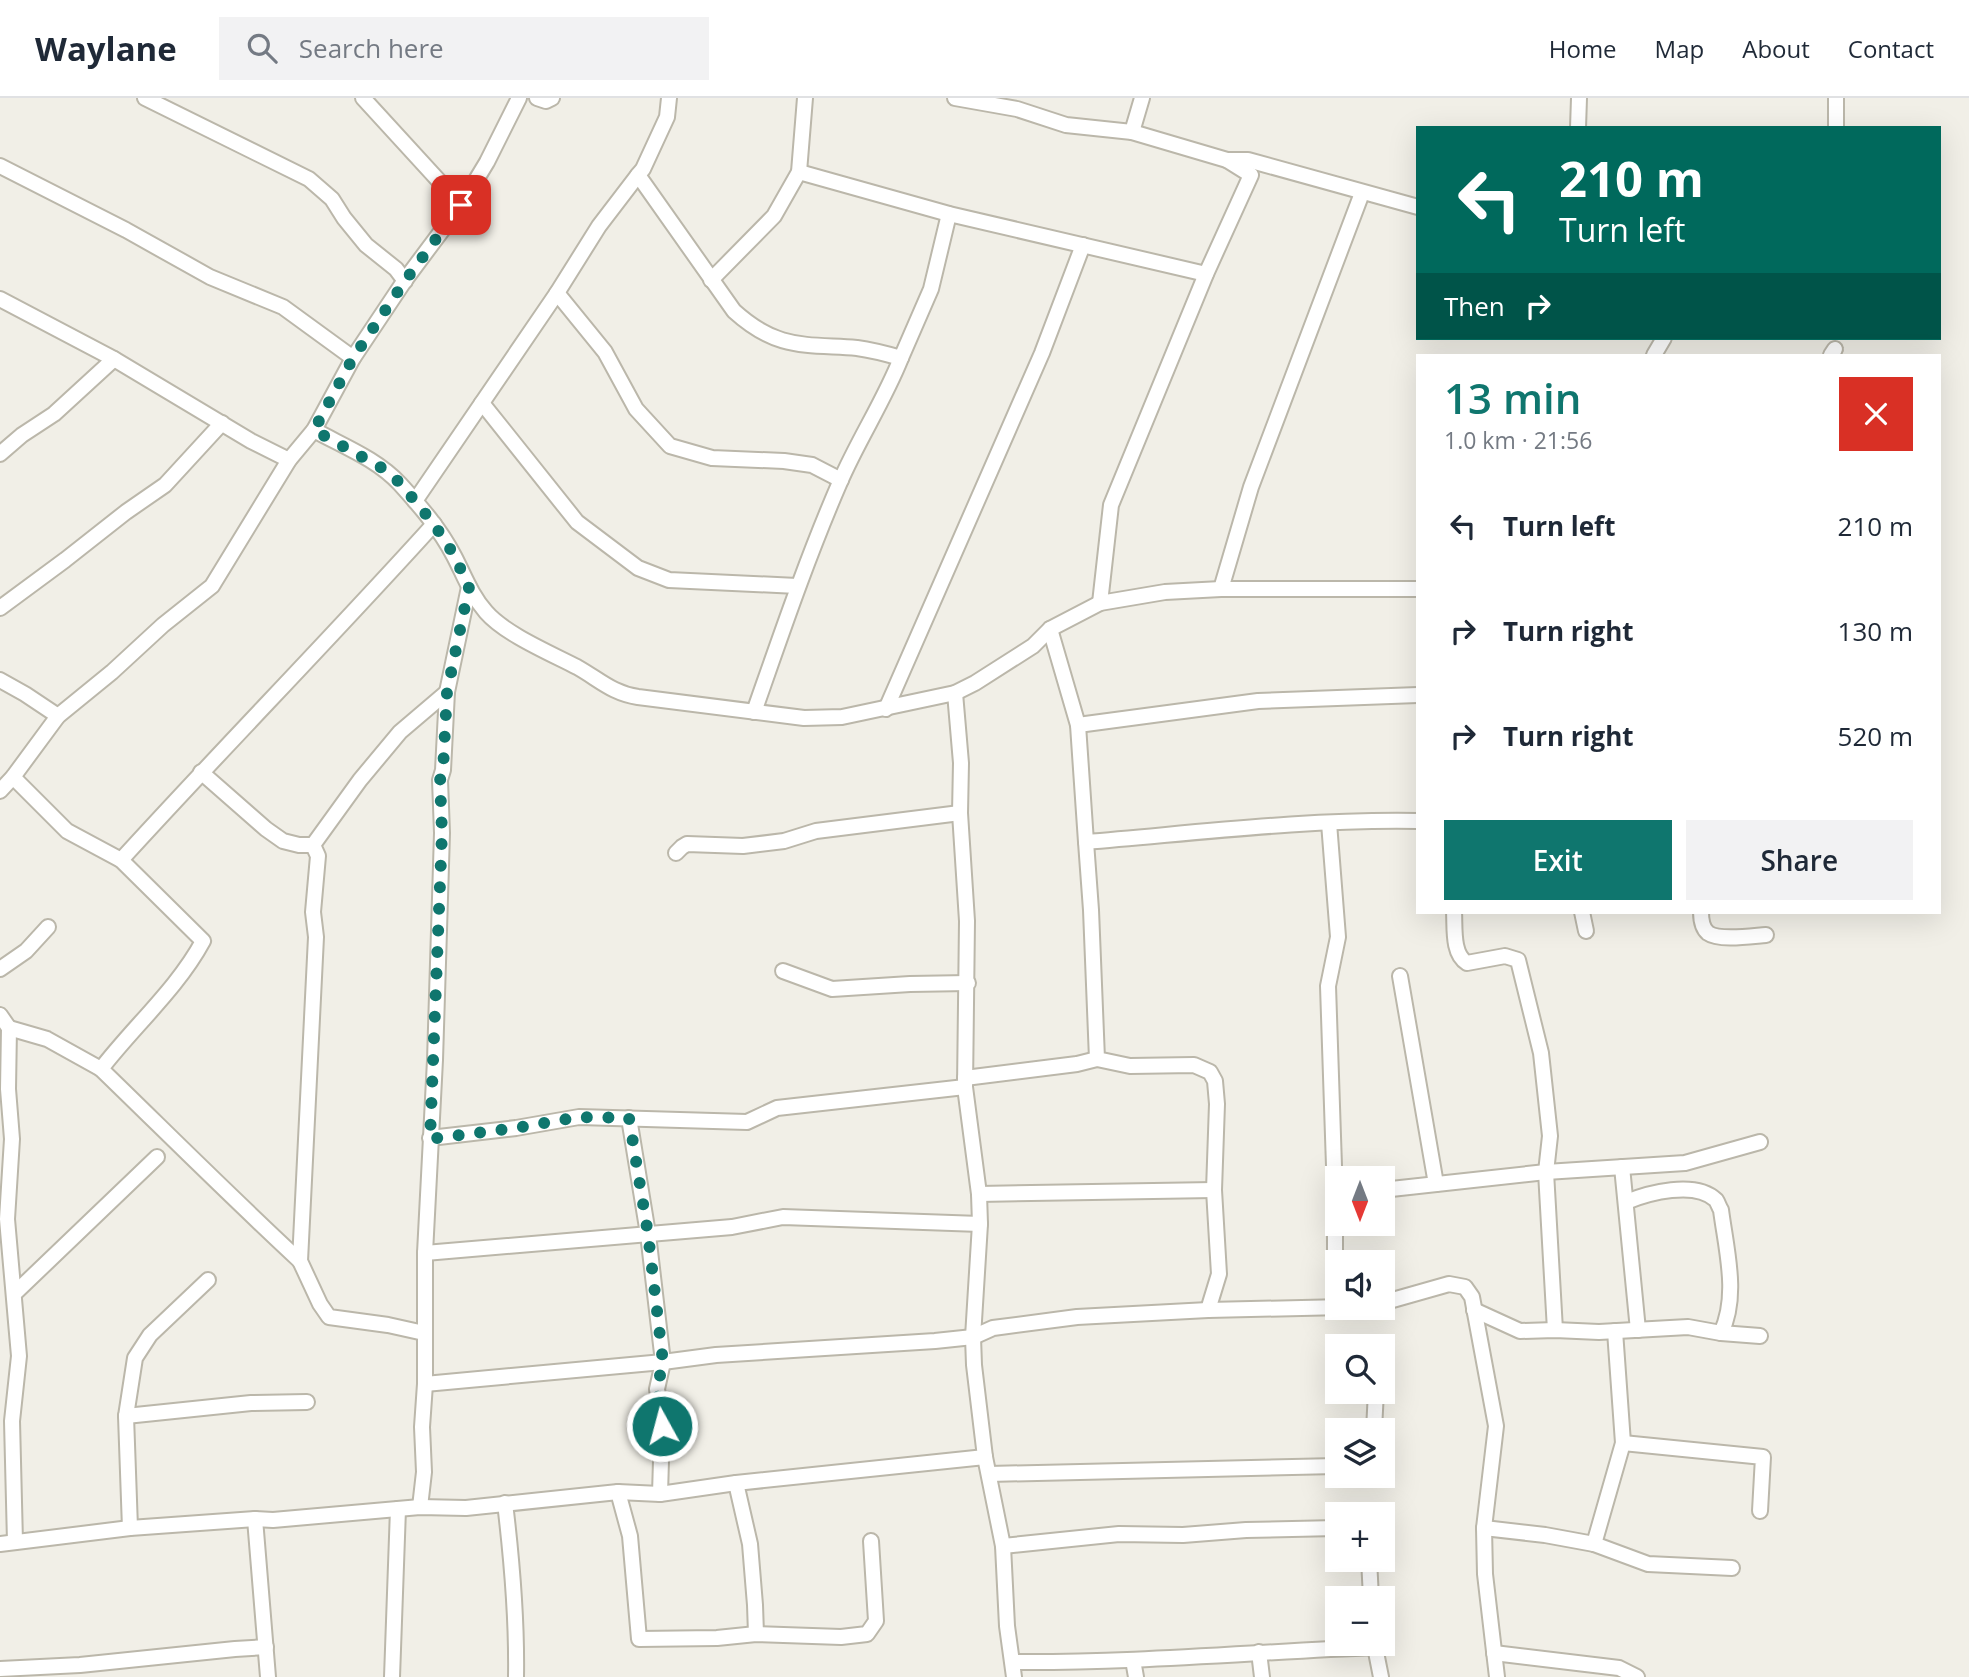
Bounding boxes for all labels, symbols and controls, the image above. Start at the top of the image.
search box [219,17,709,80]
text: Waylane [35,26,177,71]
icon: search [243,29,281,67]
text: Search here [299,30,444,66]
text: Home [1549,32,1617,65]
text: Map [1655,32,1704,65]
text: About [1742,32,1810,65]
text: Contact [1848,32,1934,65]
text: 210 m [1559,145,1704,211]
icon: left [1444,154,1535,245]
pin [431,175,491,235]
icon: arrive [442,186,480,224]
text: Turn left [1559,208,1685,251]
icon: right [1519,287,1557,325]
text: Then [1444,288,1505,324]
text: 13 min [1444,369,1581,426]
button: close [1839,377,1913,451]
text: 1.0 km · 21:56 [1444,424,1592,456]
icon: left [1444,507,1482,545]
text: Turn left [1503,508,1615,544]
text: 210 m [1838,508,1913,544]
icon: right [1444,612,1482,650]
text: Turn right [1503,613,1634,649]
text: 130 m [1838,613,1913,649]
icon: right [1444,717,1482,755]
text: Turn right [1503,718,1634,754]
text: 520 m [1838,718,1913,754]
button: Exit [1444,820,1672,900]
button: Share [1686,820,1913,900]
north arrow [1325,1166,1395,1236]
map controls [1325,1166,1395,1656]
button: sound [1325,1250,1395,1320]
button: search [1325,1334,1395,1404]
position arrow [625,1389,699,1463]
button: layers [1325,1418,1395,1488]
button: + [1325,1502,1395,1572]
button: − [1325,1586,1395,1656]

